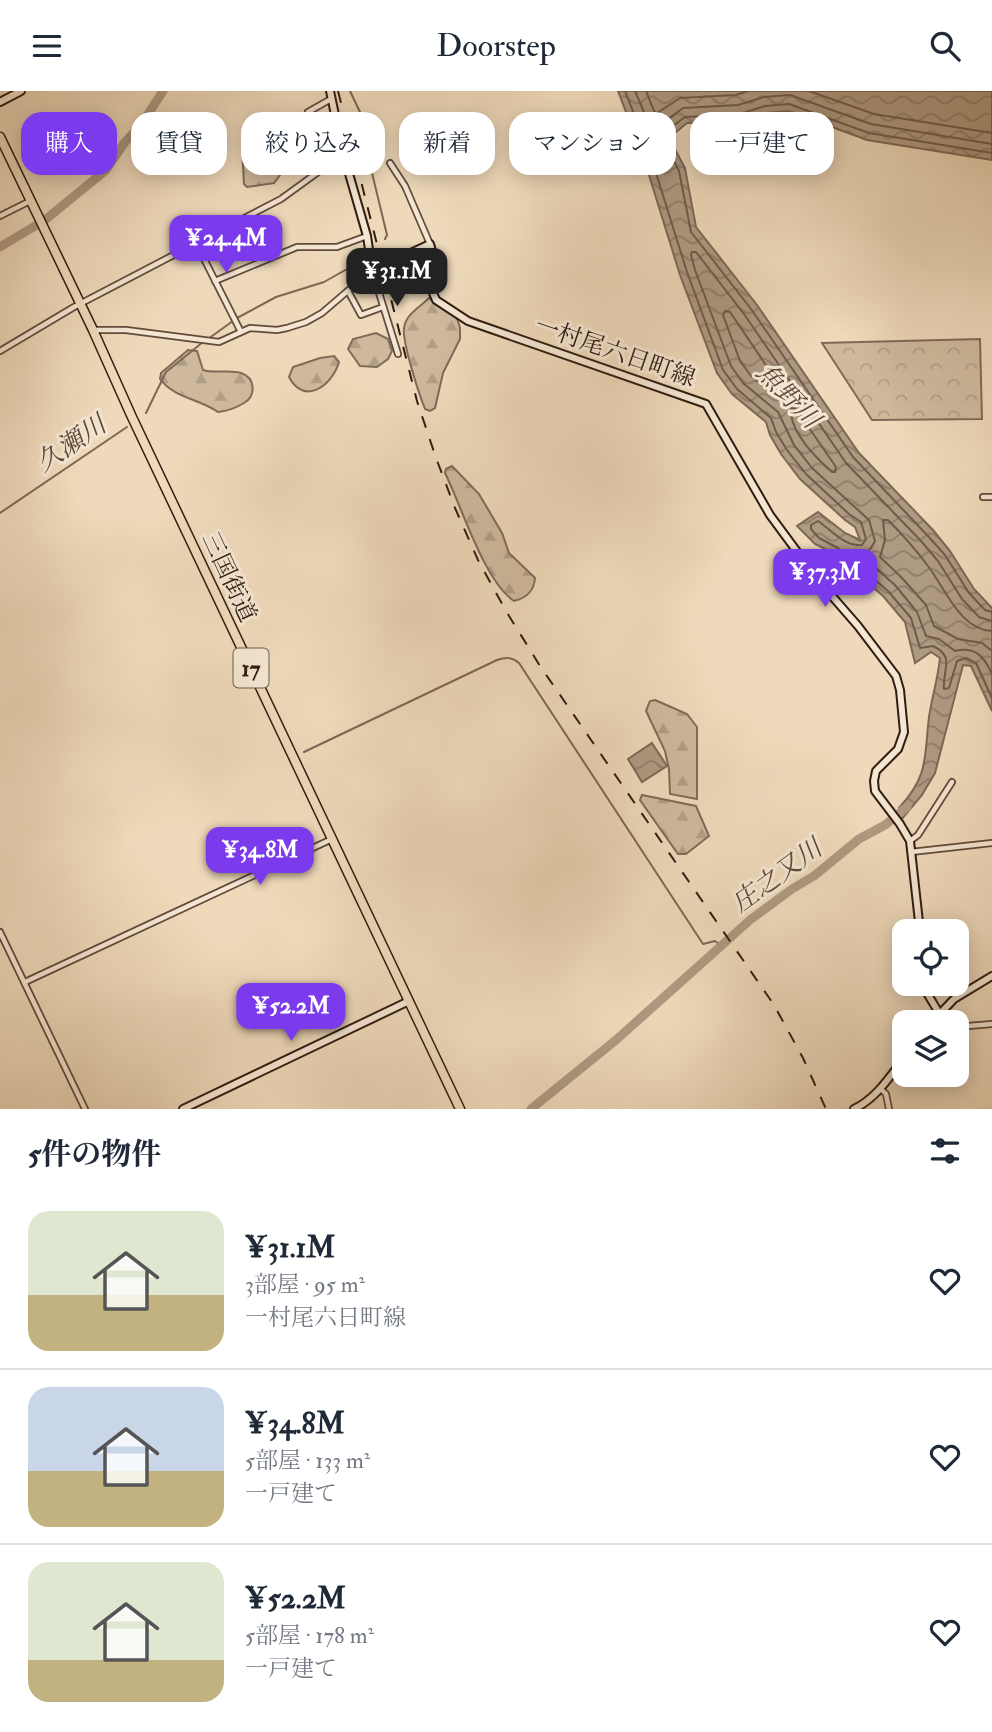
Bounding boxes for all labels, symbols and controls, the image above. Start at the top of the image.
text: Doorstep [436,26,556,66]
icon: menu [28,27,66,65]
icon: search [926,27,964,65]
chip: 購入 [21,112,117,175]
chip: 賃貸 [131,112,227,175]
chip: 絞り込み [241,112,385,175]
chip: 新着 [399,112,495,175]
chip: マンション [509,112,676,175]
chip: 一戸建て [690,112,834,175]
pin: ¥24.4M [169,215,283,275]
text: ¥24.4M [185,223,267,252]
pin: ¥31.1M [340,249,454,308]
text: ¥31.1M [362,256,432,285]
street label: 一村尾六日町線 [531,310,699,394]
water label: 魚野川 [749,357,829,437]
water label: 久瀬川 [30,407,115,479]
street label: 三国街道 [195,527,263,627]
pin: ¥37.3M [768,549,882,609]
text: ¥37.3M [789,557,861,586]
road number: 17 [233,649,268,687]
pin: ¥34.8M [203,827,317,887]
water label: 庄之又川 [726,831,831,920]
text: ¥34.8M [222,835,298,864]
map controls [892,919,969,1087]
button: locate [892,919,969,996]
pin: ¥52.2M [234,983,348,1043]
text: ¥52.2M [252,991,330,1020]
button: layers [892,1010,969,1087]
icon: filters [926,1132,964,1170]
text: 5件の物件 [28,1136,161,1173]
text: ¥31.1M [245,1229,335,1266]
icon: home [84,1239,168,1323]
icon: heart [926,1262,964,1300]
text: 3部屋 · 95 m² [245,1270,365,1299]
text: 一村尾六日町線 [245,1303,406,1332]
text: ¥34.8M [245,1405,345,1442]
icon: home [84,1415,168,1499]
icon: heart [926,1438,964,1476]
text: 5部屋 · 133 m² [245,1446,370,1475]
text: 一戸建て [245,1479,337,1508]
text: ¥52.2M [245,1580,346,1617]
icon: home [84,1590,168,1674]
icon: heart [926,1613,964,1651]
text: 5部屋 · 178 m² [245,1621,374,1650]
text: 一戸建て [245,1654,337,1683]

